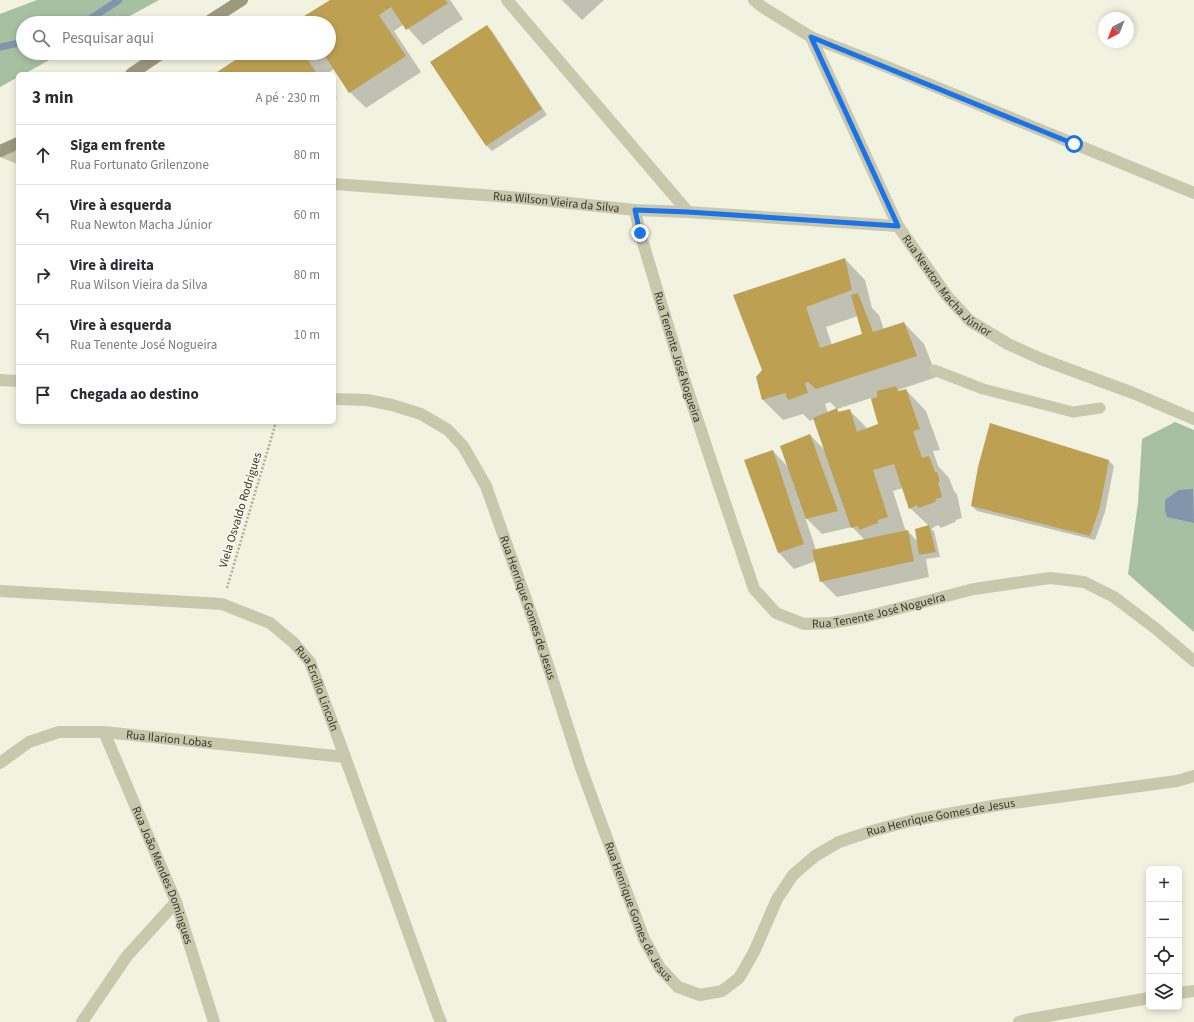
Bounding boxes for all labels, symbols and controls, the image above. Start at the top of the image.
north arrow [1098,12,1134,48]
search box [16,16,336,60]
icon: search [30,27,52,49]
text: Pesquisar aqui [62,28,154,49]
text: 3 min [32,86,73,110]
text: A pé · 230 m [255,89,320,107]
text: Siga em frente [70,135,165,156]
route start [1065,135,1083,153]
icon: ahead [32,144,54,166]
text: 80 m [294,146,320,164]
text: Rua Fortunato Grilenzone [70,156,209,174]
street label: Rua Wilson Vieira da Silva [492,188,620,217]
text: Vire à esquerda [70,195,172,216]
icon: left [32,204,54,226]
text: 60 m [294,206,320,224]
text: Rua Newton Macha Júnior [70,216,212,234]
route end [631,224,649,242]
street label: Rua Newton Macha Júnior [898,231,996,342]
text: Vire à direita [70,255,154,276]
icon: right [32,264,54,286]
text: 80 m [294,266,320,284]
text: Rua Wilson Vieira da Silva [70,276,208,294]
street label: Rua Tenente José Nogueira [649,289,706,425]
text: Vire à esquerda [70,315,172,336]
icon: left [32,324,54,346]
text: 10 m [294,326,320,344]
text: Rua Tenente José Nogueira [70,336,217,354]
icon: arrive [32,384,54,406]
text: Chegada ao destino [70,384,199,405]
street label: Viela Osvaldo Rodrigues [215,450,266,570]
street label: Rua Henrique Gomes de Jesus [495,533,560,682]
street label: Rua Tenente José Nogueira [812,589,947,633]
street label: Rua Ercílio Lincoln [291,642,343,734]
street label: Rua Ilarion Lobas [125,726,213,752]
street label: Rua Henrique Gomes de Jesus [864,795,1016,841]
street label: Rua João Mendes Domingues [127,804,197,947]
street label: Rua Henrique Gomes de Jesus [600,840,676,985]
map controls [1146,866,1182,1010]
button: + [1146,866,1182,902]
button: − [1146,902,1182,938]
button: locate [1146,938,1182,974]
button: layers [1146,974,1182,1010]

